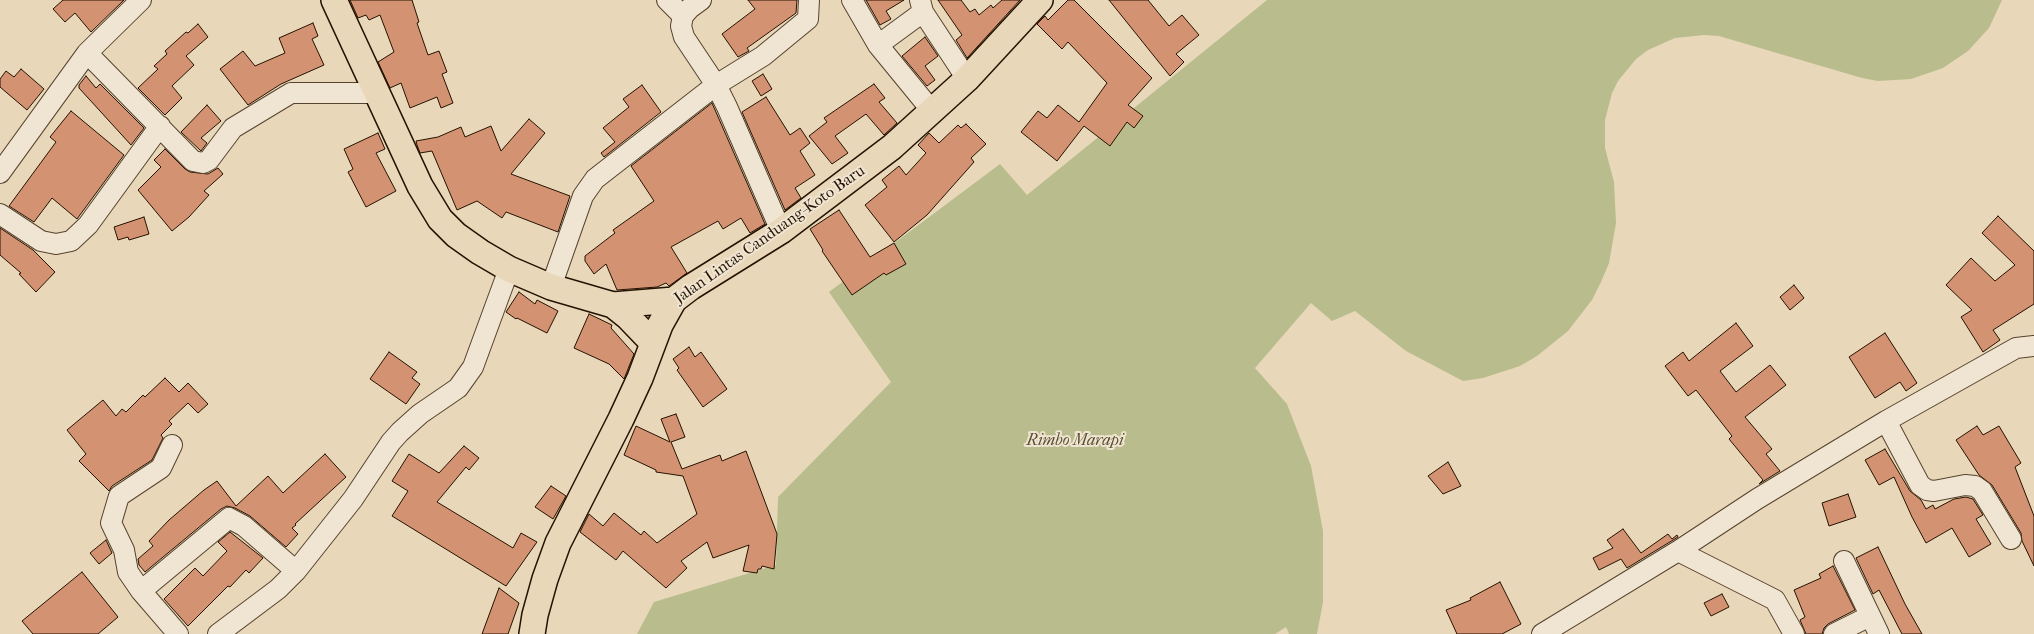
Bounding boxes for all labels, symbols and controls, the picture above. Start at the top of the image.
street label: Jalan Lintas Canduang-Koto Baru [671,162,869,308]
park label: Rimbo Marapi [1027,431,1123,451]

